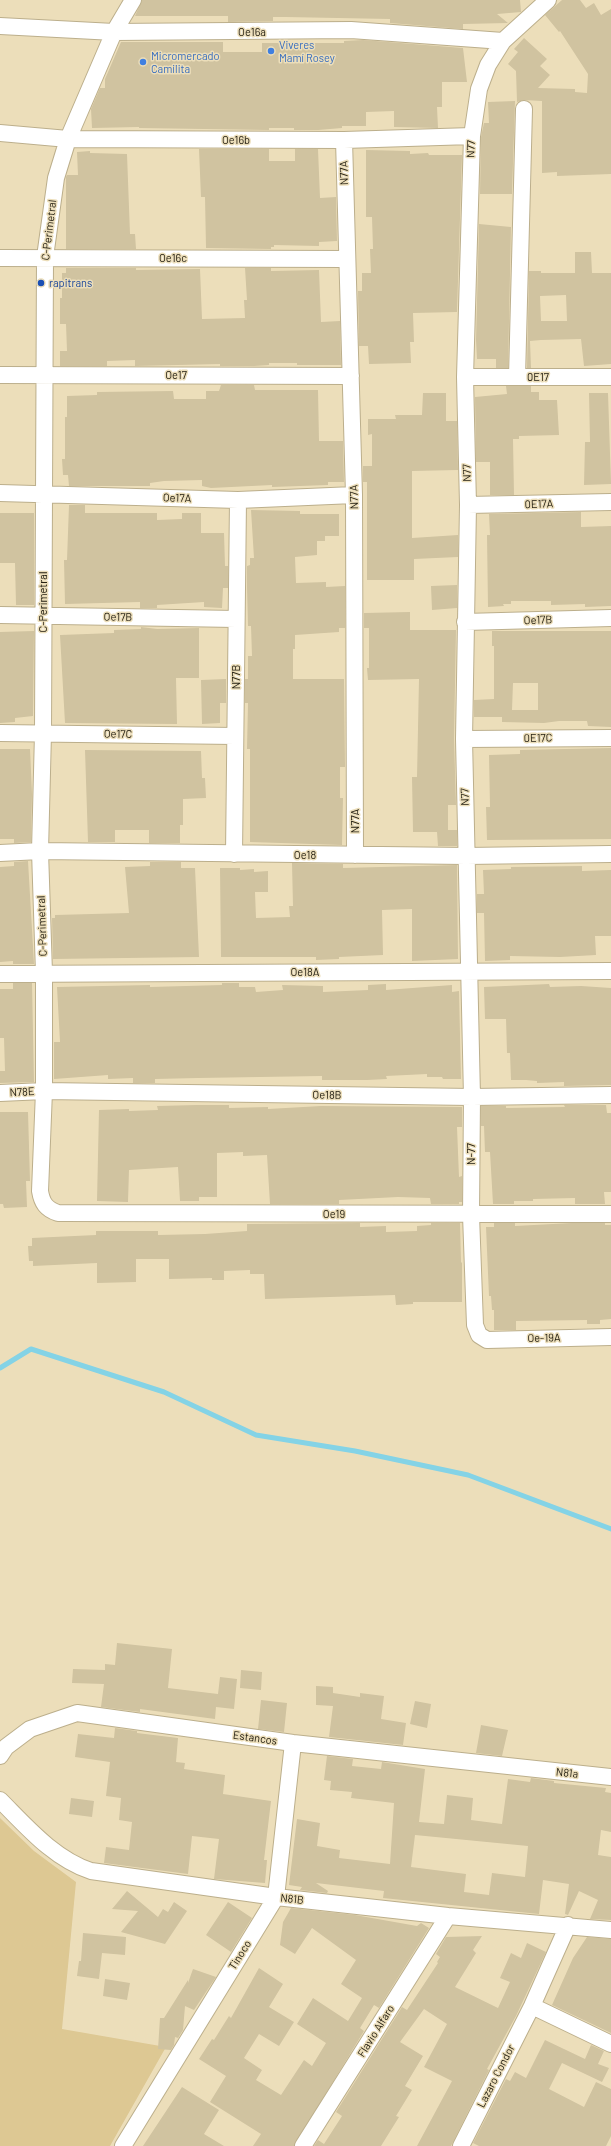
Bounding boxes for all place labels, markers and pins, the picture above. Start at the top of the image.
place label: Viveres Mamí Rosey [279,38,335,64]
marker: Viveres Mamí Rosey [266,46,276,56]
place label: Micromercado Camilita [151,49,220,75]
marker: Micromercado Camilita [138,57,148,67]
place label: rapitrans [49,276,92,290]
marker: rapitrans [36,278,46,288]

